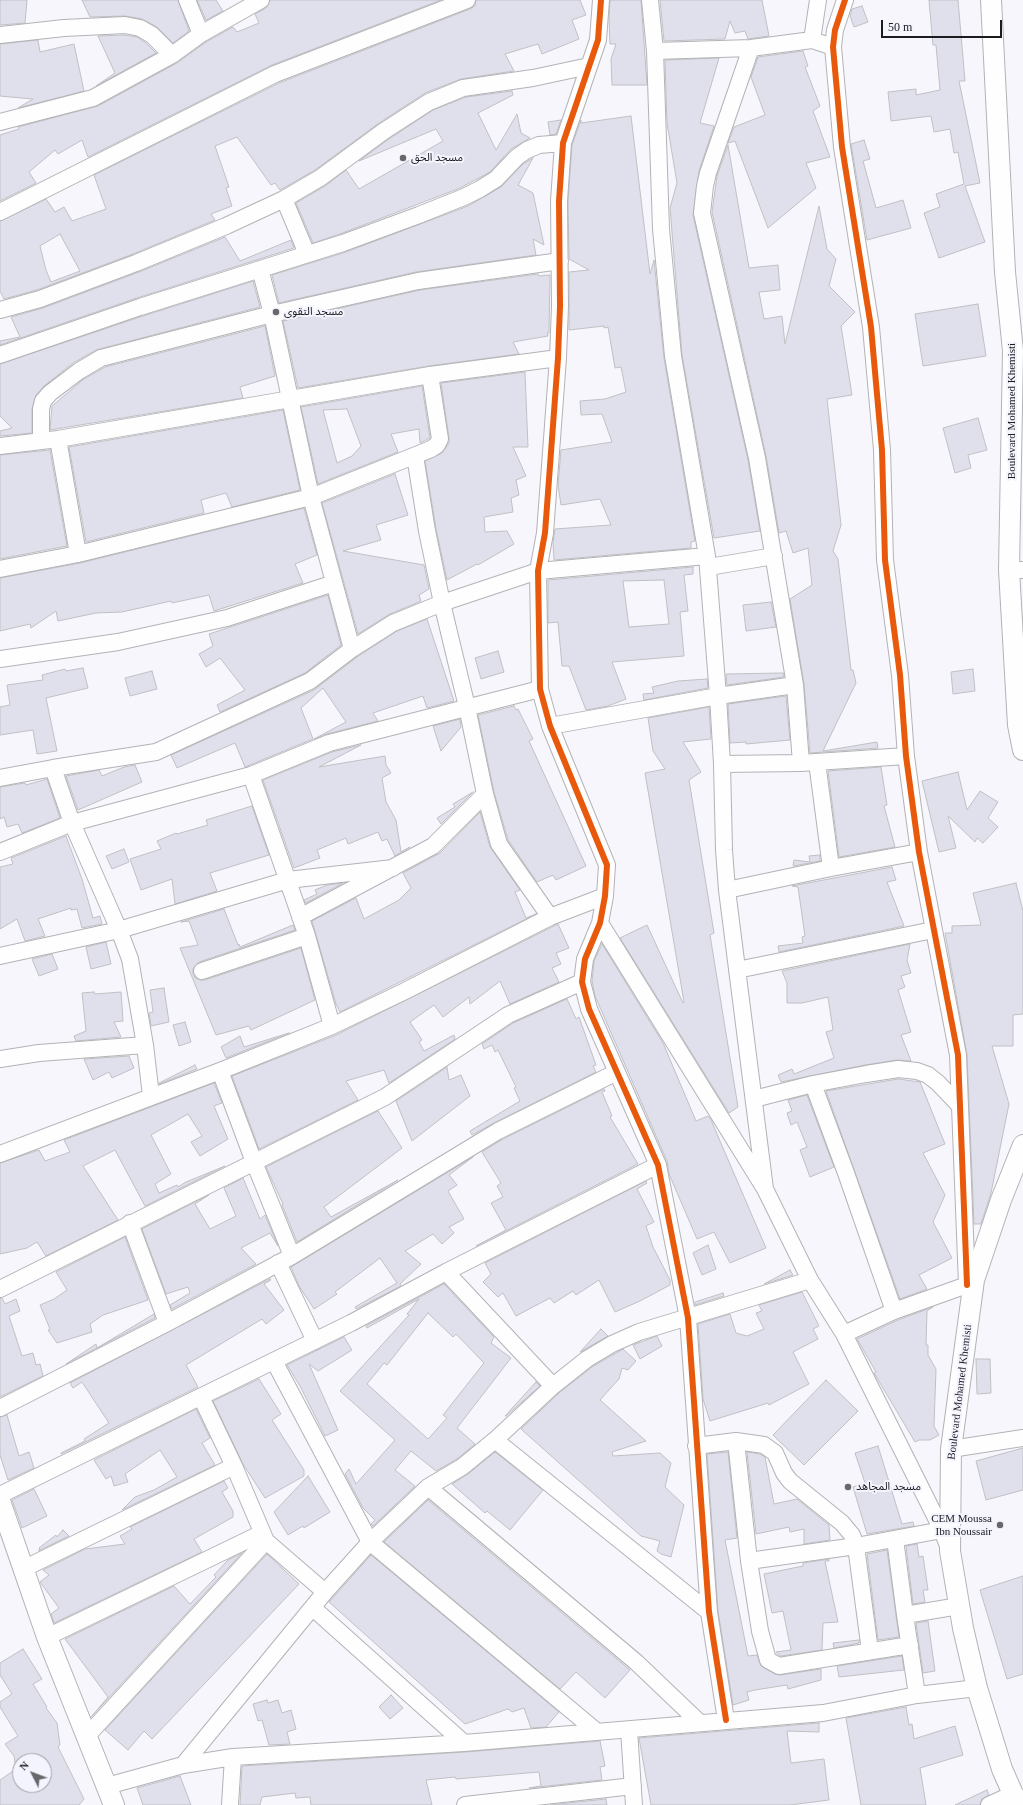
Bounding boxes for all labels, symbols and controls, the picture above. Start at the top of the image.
scale bar [883,12,1004,38]
text: 50 m [888,20,912,34]
place label: مسجد الحق [411,151,463,165]
marker: مسجد الحق [398,153,408,163]
place label: مسجد التقوى [284,305,343,319]
marker: مسجد التقوى [271,307,281,317]
street label: Boulevard Mohamed Khemisti [1005,343,1019,479]
street label: Boulevard Mohamed Khemisti [945,1324,975,1460]
place label: مسجد المجاهد [856,1480,921,1494]
marker: مسجد المجاهد [843,1482,853,1492]
place label: CEM Moussa Ibn Noussair [931,1512,992,1538]
marker: CEM Moussa Ibn Noussair [995,1520,1005,1530]
north arrow [12,1753,52,1793]
text: N [17,1759,31,1773]

